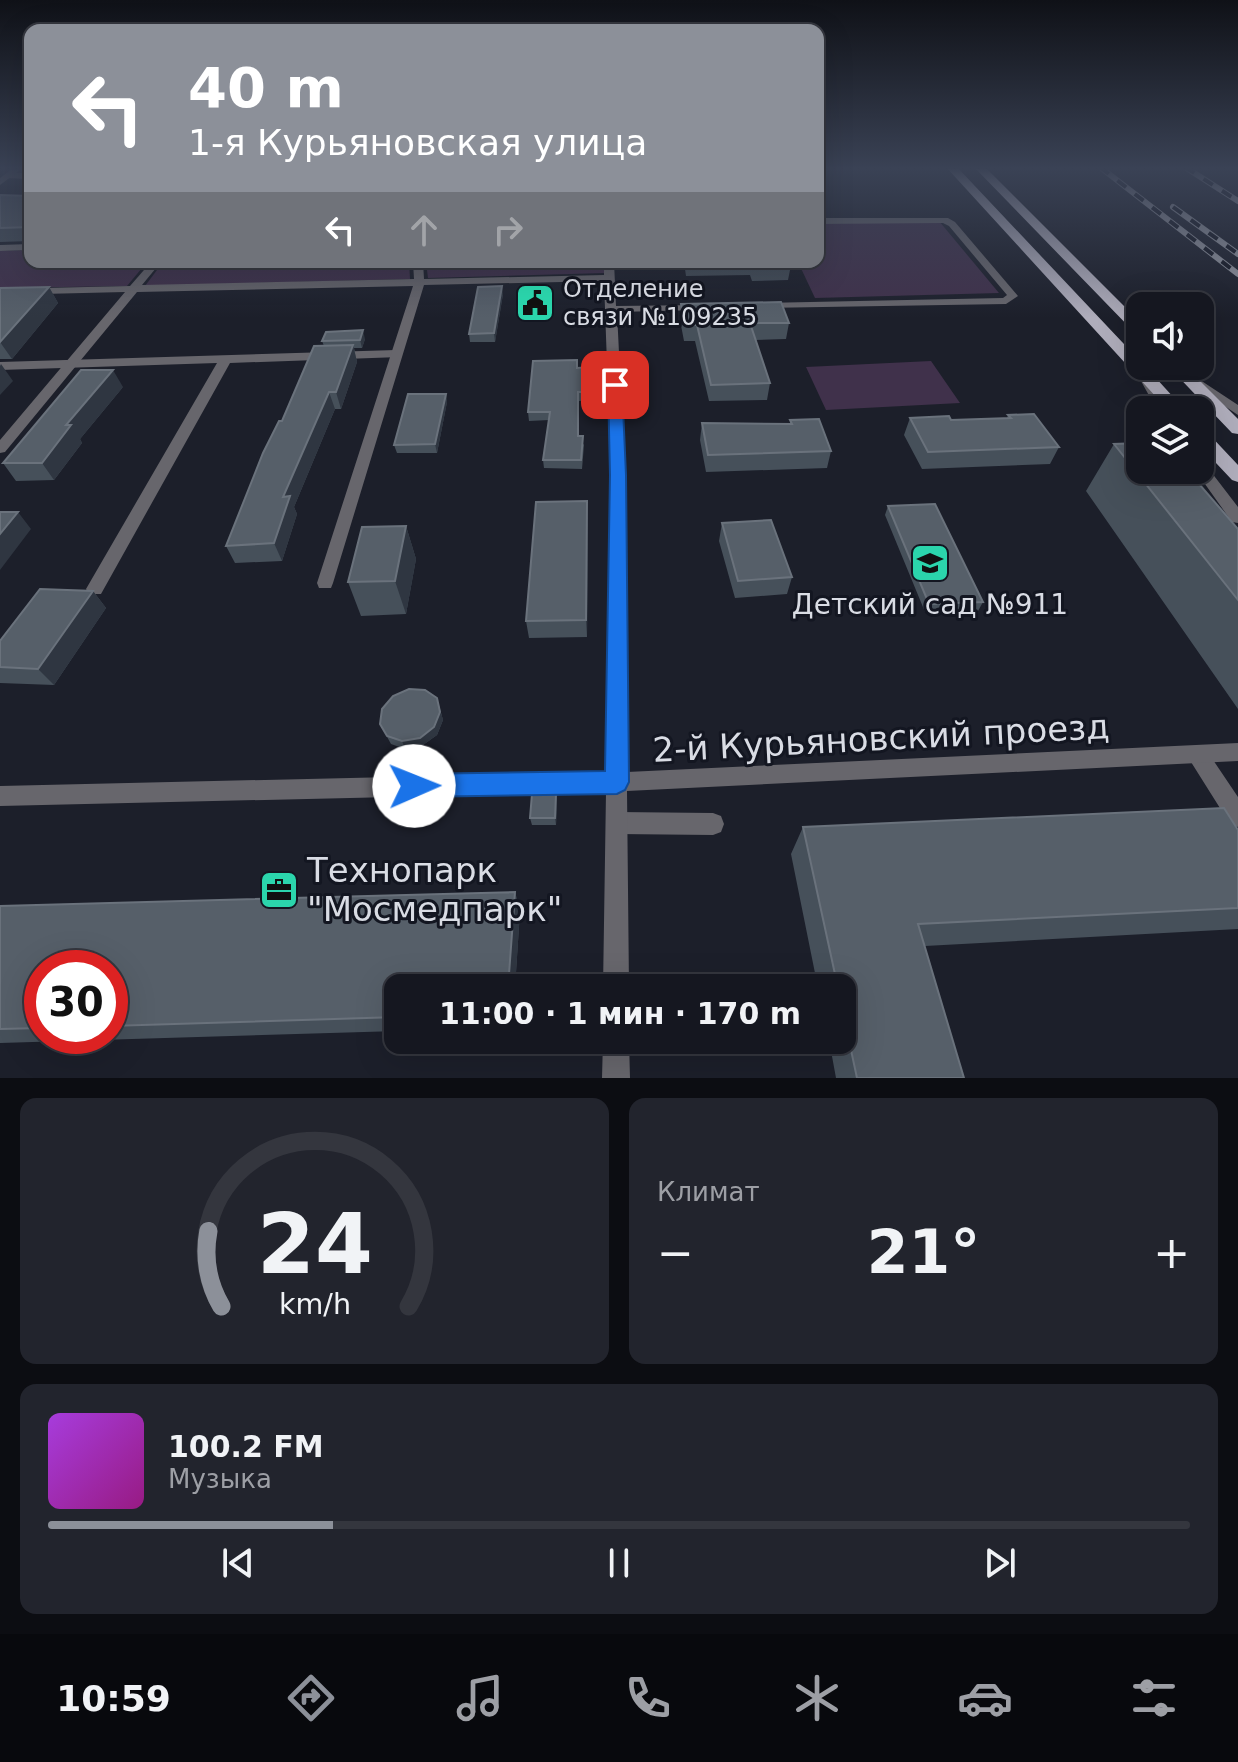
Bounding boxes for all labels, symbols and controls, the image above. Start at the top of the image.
text: 40 m [188,55,344,120]
icon: left [56,56,160,160]
text: 1-я Курьяновская улица [188,122,647,163]
icon: left [318,208,362,252]
icon: ahead [402,208,446,252]
icon: right [486,208,530,252]
place label: Отделение связи №109235 [563,275,757,331]
public building icon: Отделение связи №109235 [514,282,556,324]
map controls [1126,292,1214,484]
button: sound [1126,292,1214,380]
pin [581,351,649,419]
icon: arrive [593,363,637,407]
button: layers [1126,396,1214,484]
school or university icon: Детский сад №911 [909,542,951,584]
place label: Детский сад №911 [792,588,1068,621]
street label: 2-й Курьяновский проезд [651,706,1111,770]
position arrow [372,744,456,828]
place label: Технопарк "Мосмедпарк" [306,850,562,929]
office icon: Технопарк "Мосмедпарк" [258,869,300,911]
speed limit sign: 30 [24,950,128,1054]
text: 11:00 · 1 мин · 170 m [439,996,801,1031]
text: Климат [657,1177,760,1207]
text: 24 [257,1196,372,1293]
text: 21° [867,1217,980,1287]
text: − [657,1227,694,1278]
text: + [1153,1227,1190,1278]
text: km/h [278,1287,351,1321]
text: 100.2 FM [168,1429,324,1464]
text: Музыка [168,1464,272,1494]
icon: previous [216,1541,260,1585]
icon: pause [597,1541,641,1585]
icon: next [978,1541,1022,1585]
icon: directions [283,1670,339,1726]
icon: music [452,1670,508,1726]
icon: phone [620,1670,676,1726]
icon: climate [789,1670,845,1726]
icon: car [957,1670,1013,1726]
icon: filters [1126,1670,1182,1726]
text: 10:59 [56,1678,171,1719]

